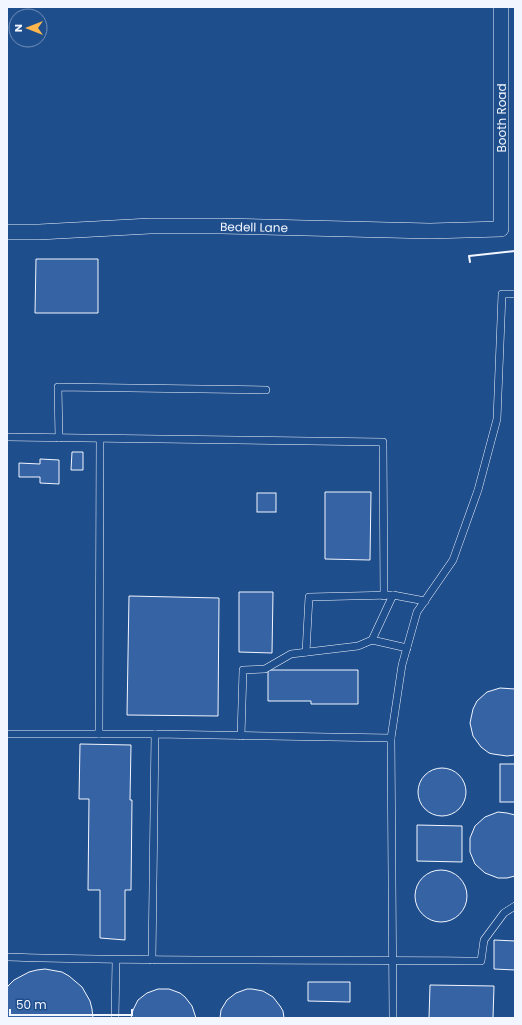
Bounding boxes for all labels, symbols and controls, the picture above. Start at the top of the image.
north arrow [8,8,48,48]
text: N [10,24,26,32]
street label: Booth Road [493,83,510,153]
street label: Bedell Lane [220,218,288,236]
scale bar [10,991,132,1017]
text: 50 m [16,996,47,1013]

